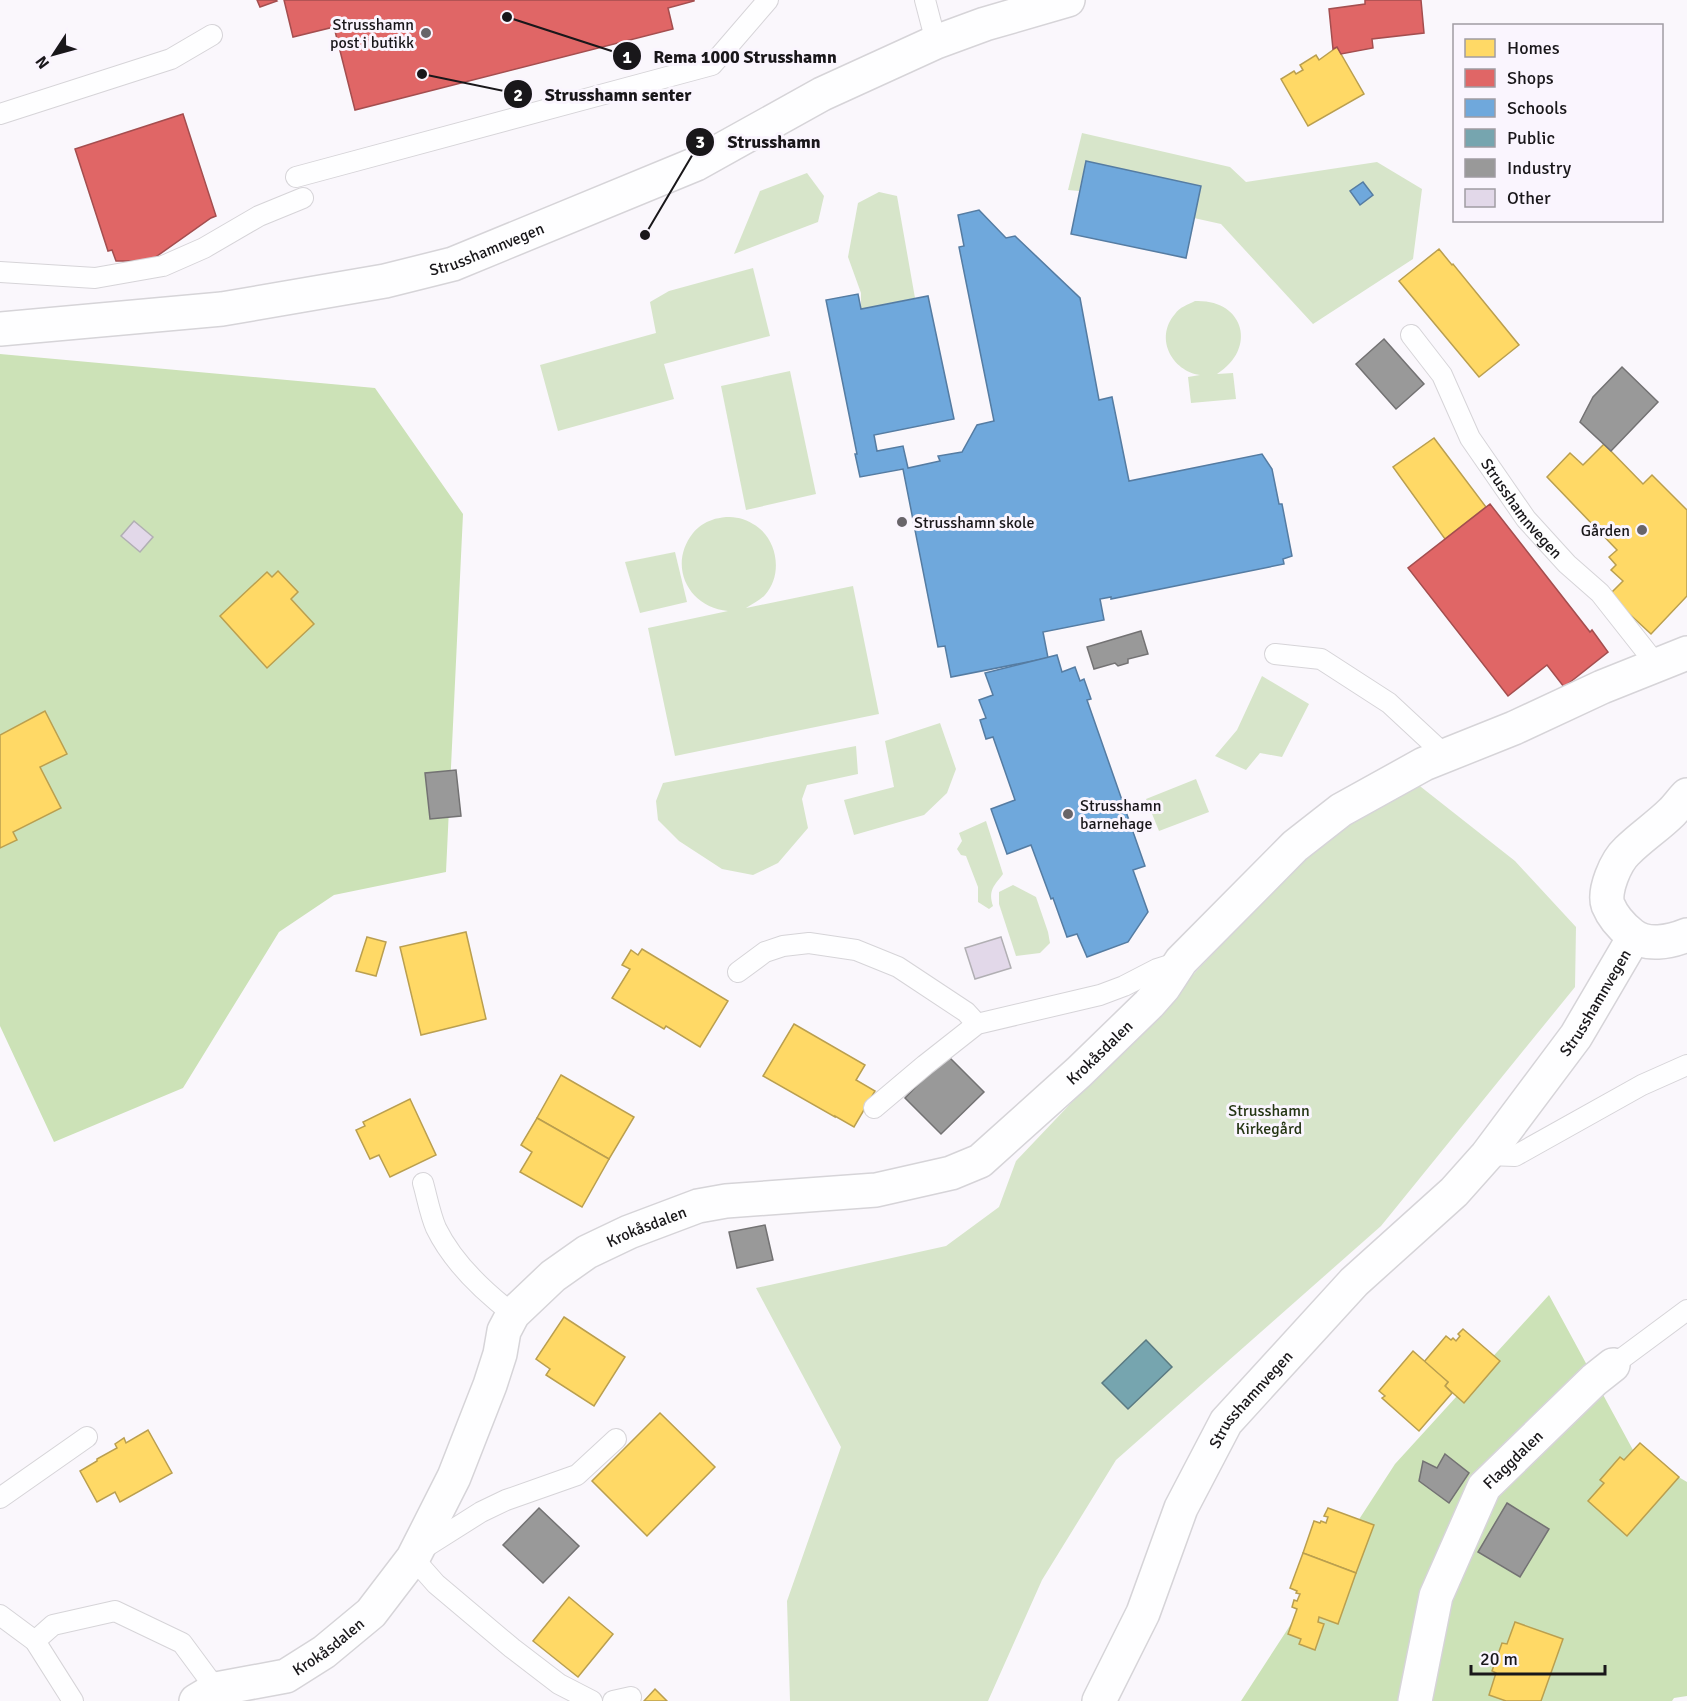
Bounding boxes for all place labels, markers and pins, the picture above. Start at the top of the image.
place label: Strusshamn post i butikk [330,15,414,53]
marker: Strusshamn post i butikk [419,26,433,40]
callout: Rema 1000 Strusshamn [612,38,849,74]
callout: Strusshamn senter [503,76,703,112]
callout: Strusshamn [685,124,832,160]
place label: Strusshamn skole [914,513,1035,533]
marker: Strusshamn skole [895,515,909,529]
place label: Gården [1581,521,1630,541]
marker: Gården [1635,523,1649,537]
place label: Strusshamn barnehage [1080,796,1161,834]
marker: Strusshamn barnehage [1061,807,1075,821]

